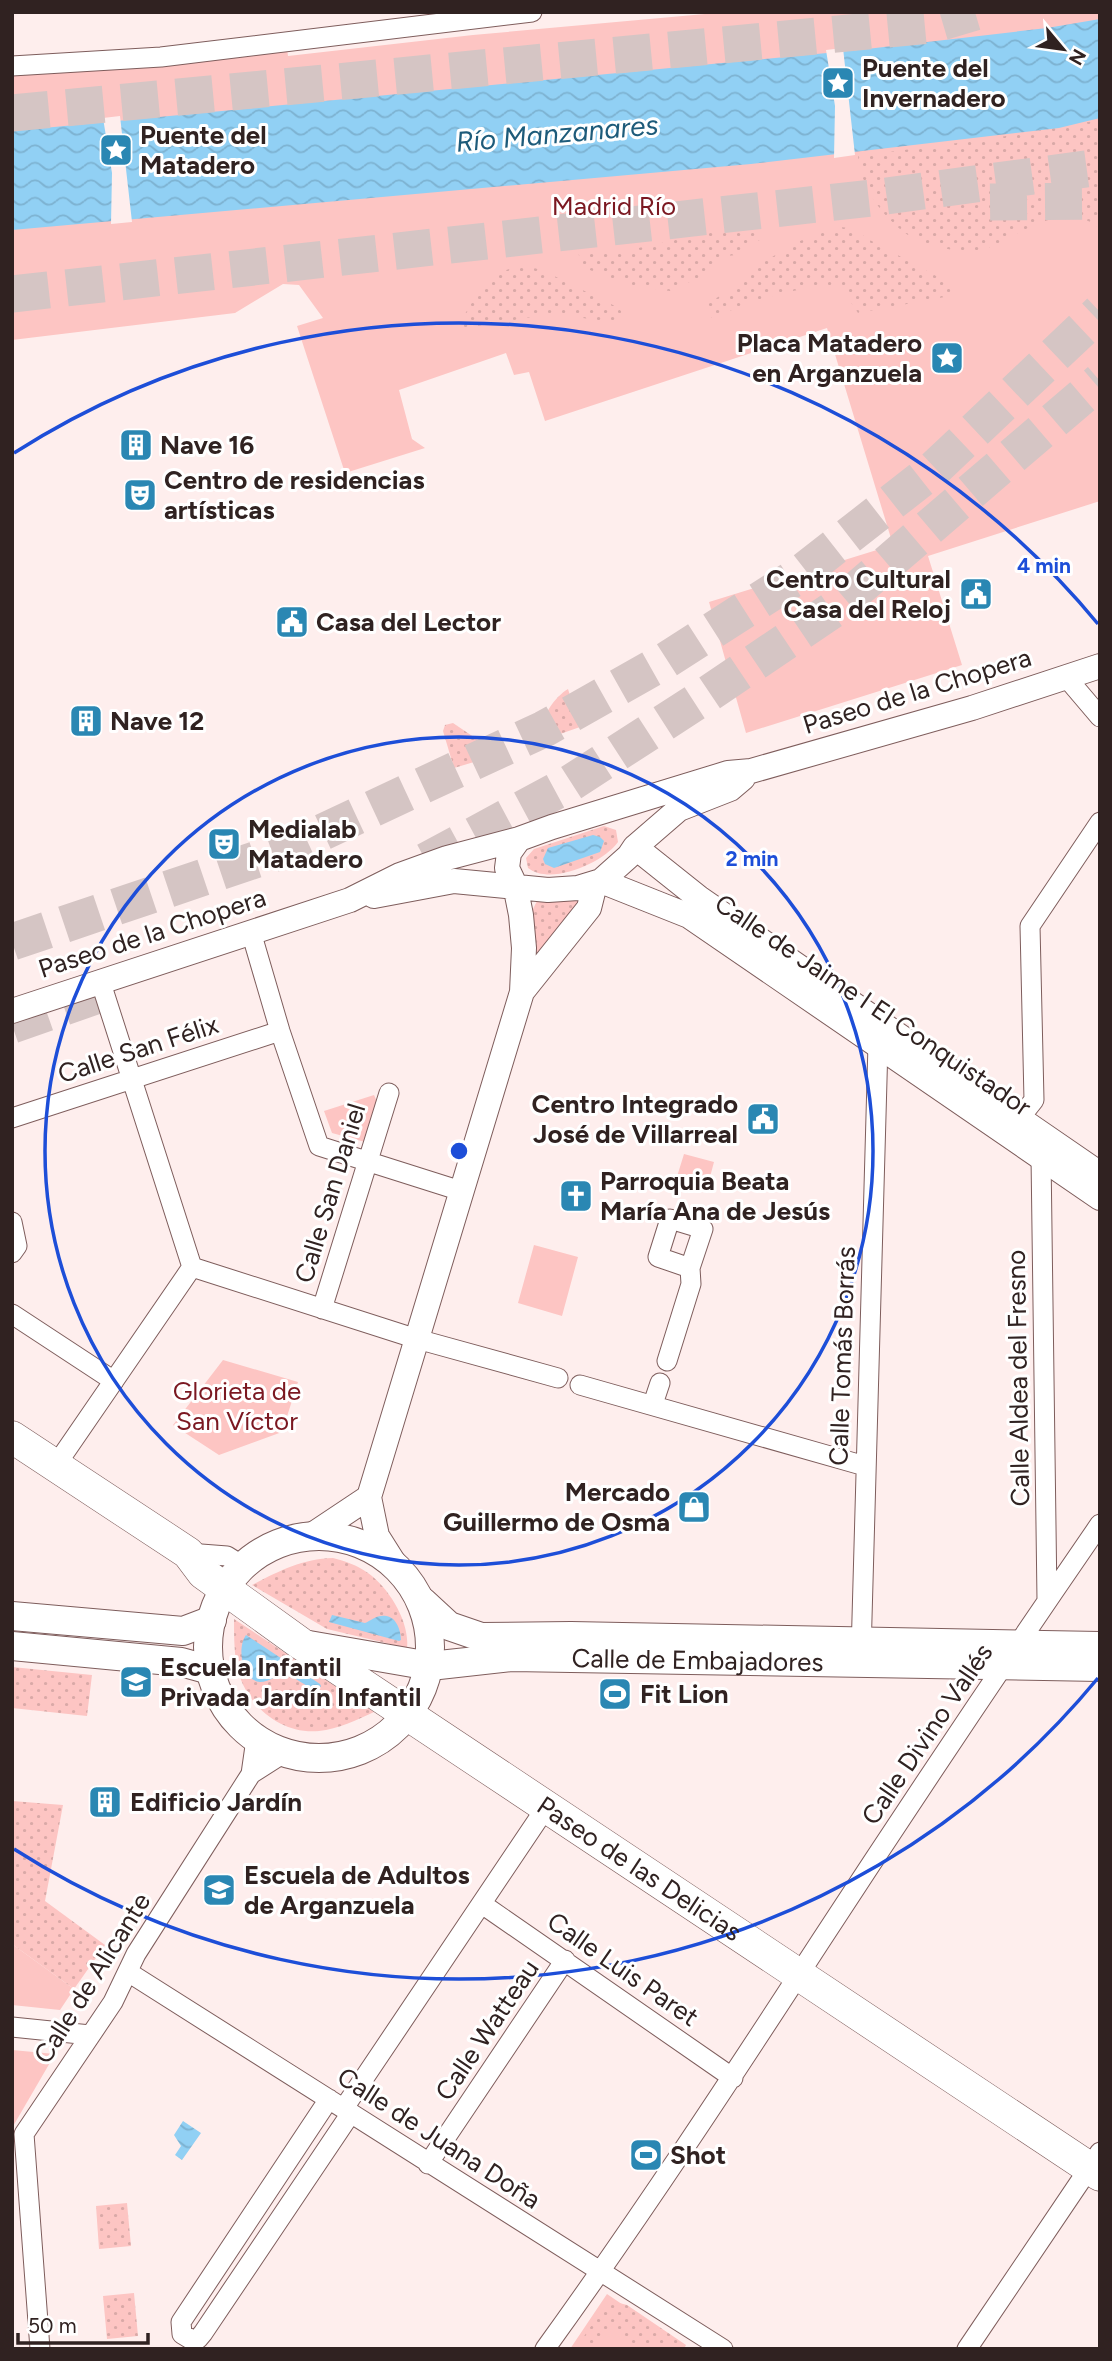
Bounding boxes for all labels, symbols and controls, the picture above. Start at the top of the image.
north arrow [1028,14,1098,84]
text: N [1064,45,1091,69]
place label: Puente del Invernadero [862,52,1006,114]
place icon: Puente del Invernadero [819,64,857,102]
water label: Río Manzanares [454,107,660,159]
place label: Puente del Matadero [140,119,267,181]
place icon: Puente del Matadero [97,131,135,169]
park label: Madrid Río [552,190,676,222]
place label: Placa Matadero en Arganzuela [737,327,922,389]
place icon: Placa Matadero en Arganzuela [928,339,966,377]
building icon: Nave 16 [117,426,155,464]
place label: Nave 16 [160,429,254,461]
place label: Centro de residencias artísticas [164,464,425,526]
theatre icon: Centro de residencias artísticas [121,476,159,514]
text: 4 min [1017,553,1071,578]
place label: Centro Cultural Casa del Reloj [766,563,951,625]
public building icon: Centro Cultural Casa del Reloj [957,575,995,613]
public building icon: Casa del Lector [273,603,311,641]
place label: Casa del Lector [316,606,501,638]
street label: Paseo de la Chopera [799,641,1035,741]
building icon: Nave 12 [67,702,105,740]
place label: Nave 12 [110,705,204,737]
place label: Medialab Matadero [248,813,363,875]
theatre icon: Medialab Matadero [205,825,243,863]
text: 2 min [726,846,778,871]
street label: Paseo de la Chopera [34,881,270,985]
street label: Calle de Jaime I El Conquistador [709,887,1037,1123]
street label: Calle San Félix [54,1008,223,1090]
place label: Centro Integrado José de Villarreal [532,1088,738,1150]
street label: Calle San Daniel [288,1099,372,1287]
public building icon: Centro Integrado José de Villarreal [744,1100,782,1138]
centre of rings [447,1139,471,1163]
place label: Parroquia Beata María Ana de Jesús [600,1165,830,1227]
church icon: Parroquia Beata María Ana de Jesús [557,1177,595,1215]
street label: Calle Tomás Borrás [822,1246,862,1466]
street label: Calle Aldea del Fresno [1000,1249,1036,1507]
park label: Glorieta de San Víctor [173,1375,301,1437]
place label: Mercado Guillermo de Osma [443,1476,670,1538]
shop icon: Mercado Guillermo de Osma [675,1488,713,1526]
street label: Calle Divino Vallés [855,1637,999,1831]
street label: Calle de Embajadores [571,1642,824,1678]
place label: Escuela Infantil Privada Jardín Infantil [160,1651,421,1713]
school or university icon: Escuela Infantil Privada Jardín Infantil [117,1663,155,1701]
sports icon: Fit Lion [596,1675,634,1713]
place label: Fit Lion [640,1678,729,1710]
building icon: Edificio Jardín [86,1783,124,1821]
place label: Edificio Jardín [130,1786,302,1818]
street label: Paseo de las Delicias [531,1789,748,1948]
place label: Escuela de Adultos de Arganzuela [244,1859,470,1921]
school or university icon: Escuela de Adultos de Arganzuela [200,1871,238,1909]
street label: Calle de Alicante [27,1887,157,2069]
street label: Calle Luis Paret [541,1905,705,2033]
street label: Calle Watteau [428,1954,546,2106]
street label: Calle de Juana Doña [331,2060,547,2216]
sports icon: Shot [627,2136,665,2174]
place label: Shot [670,2139,726,2171]
scale bar [18,2302,147,2346]
text: 50 m [28,2313,77,2338]

